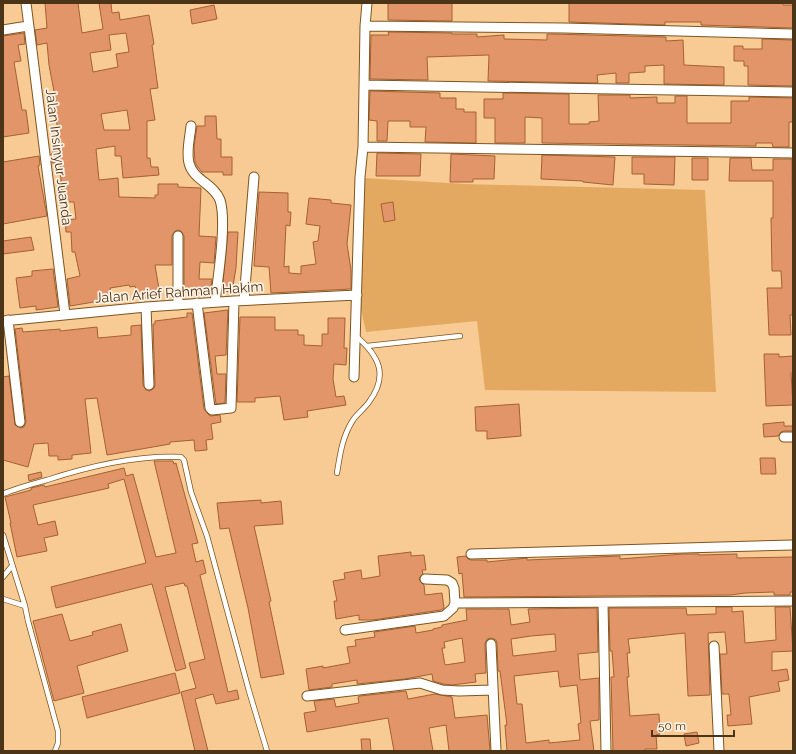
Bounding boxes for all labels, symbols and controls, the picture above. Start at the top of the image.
street label: Jalan Insinyur Juanda [43,88,75,226]
street label: Jalan Arief Rahman Hakim [94,278,264,306]
scale bar [652,712,734,738]
text: 50 m [658,719,686,733]

